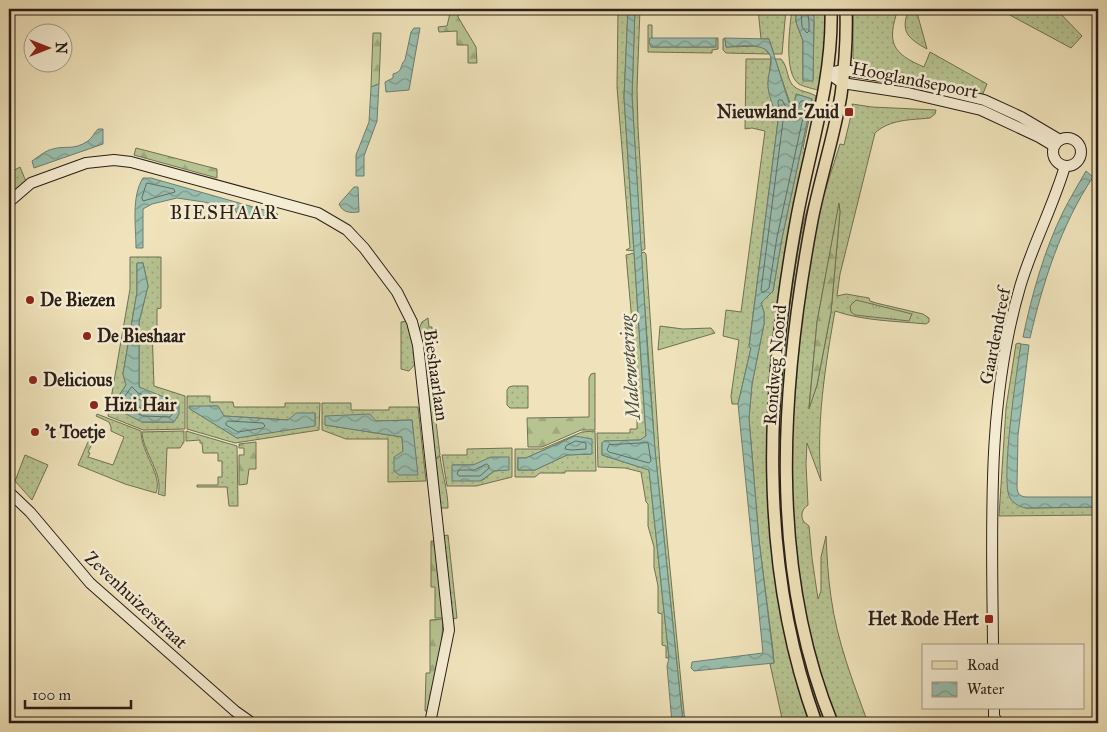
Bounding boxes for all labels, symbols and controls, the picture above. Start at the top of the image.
north arrow [22,22,72,72]
text: N [52,42,69,54]
street label: Hooglandsepoort [850,57,981,104]
place label: Nieuwland-Zuid [717,101,840,123]
marker: Nieuwland-Zuid [843,106,855,118]
district label: BIESHAAR [170,201,278,224]
street label: Gaardendreef [975,283,1016,386]
place label: De Biezen [40,289,116,311]
marker: De Biezen [24,294,36,306]
street label: Rondweg Noord [759,304,792,426]
water label: Malewetering [614,312,645,422]
place label: De Bieshaar [97,325,187,347]
street label: Bieshaarlaan [419,328,453,423]
marker: De Bieshaar [81,330,93,342]
place label: Delicious [43,369,113,391]
marker: Delicious [27,374,39,386]
place label: Hizi Hair [104,394,178,416]
marker: Hizi Hair [88,399,100,411]
place label: 't Toetje [45,421,106,444]
marker: 't Toetje [29,426,41,438]
street label: Zevenhuizerstraat [80,547,192,654]
place label: Het Rode Hert [868,608,980,630]
marker: Het Rode Hert [983,613,995,625]
legend [922,644,1084,710]
text: Road [967,656,999,674]
scale bar [25,677,131,709]
text: Water [967,680,1004,698]
text: 100 m [32,686,72,704]

